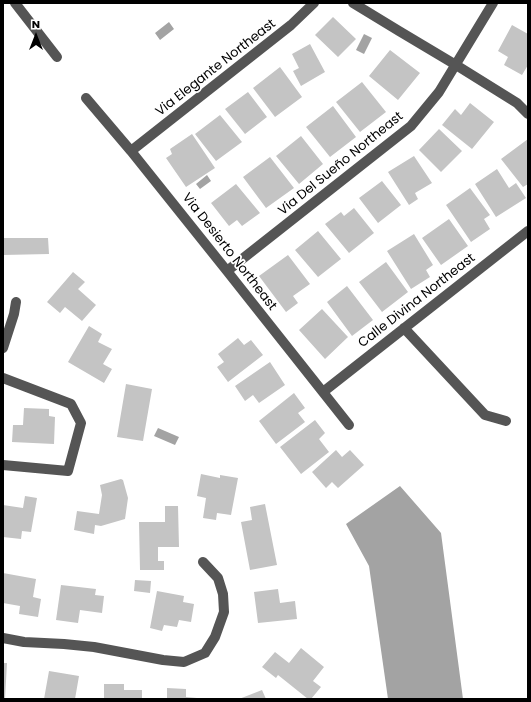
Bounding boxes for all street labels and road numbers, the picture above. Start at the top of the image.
street label: Via Elegante Northeast [153,16,279,120]
street label: Via Del Sueño Northeast [275,109,407,219]
street label: Via Desierto Northeast [178,190,280,314]
street label: Calle Divina Northeast [355,251,479,351]

